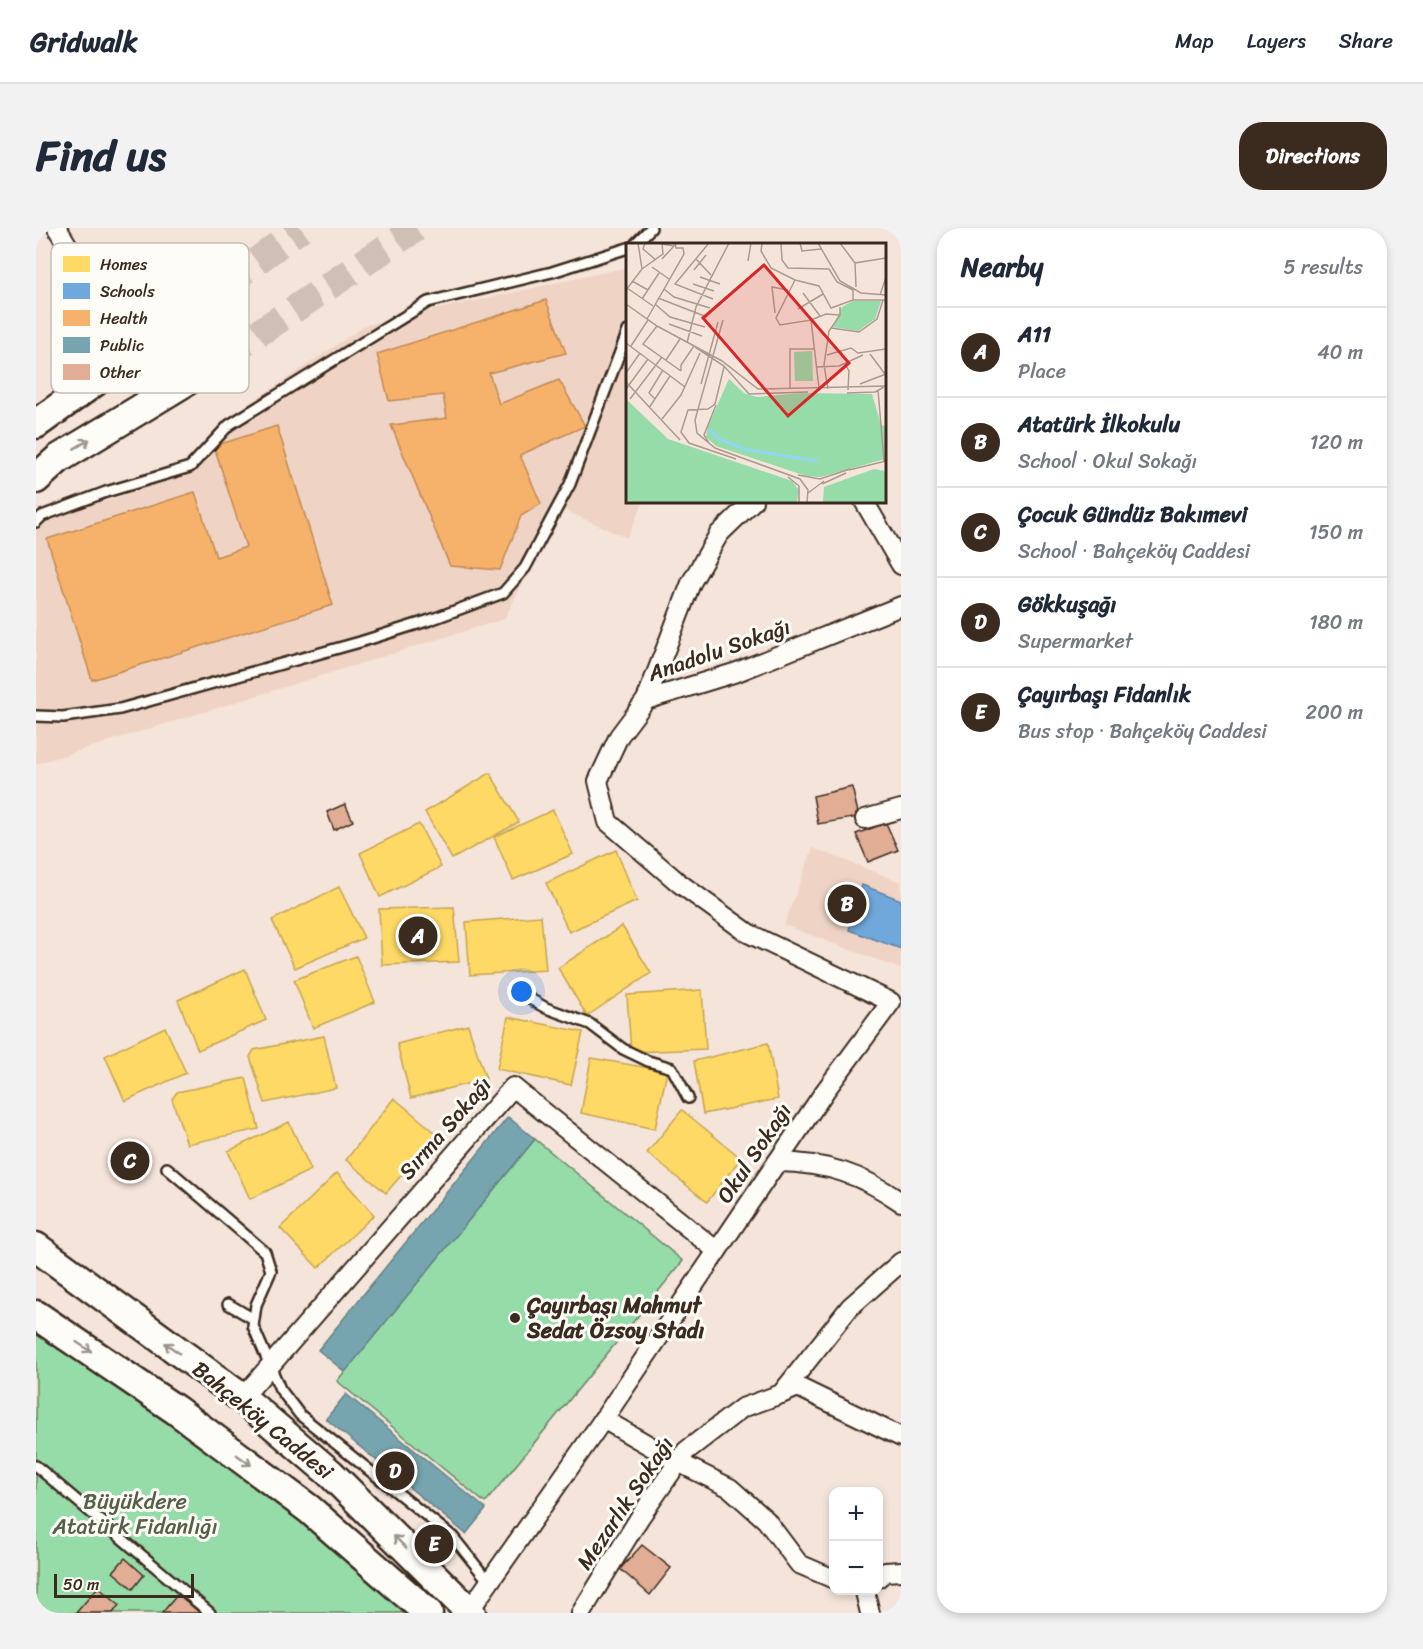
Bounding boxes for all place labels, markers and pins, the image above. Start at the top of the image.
pin: B [828,882,866,926]
pin: A [398,914,437,958]
pin: C [110,1138,149,1184]
place label: Çayırbaşı Mahmut Sedat Özsoy Stadı [526,1286,704,1350]
marker: Çayırbaşı Mahmut Sedat Özsoy Stadı [508,1311,522,1325]
pin: D [376,1448,414,1494]
pin: E [414,1522,454,1566]

